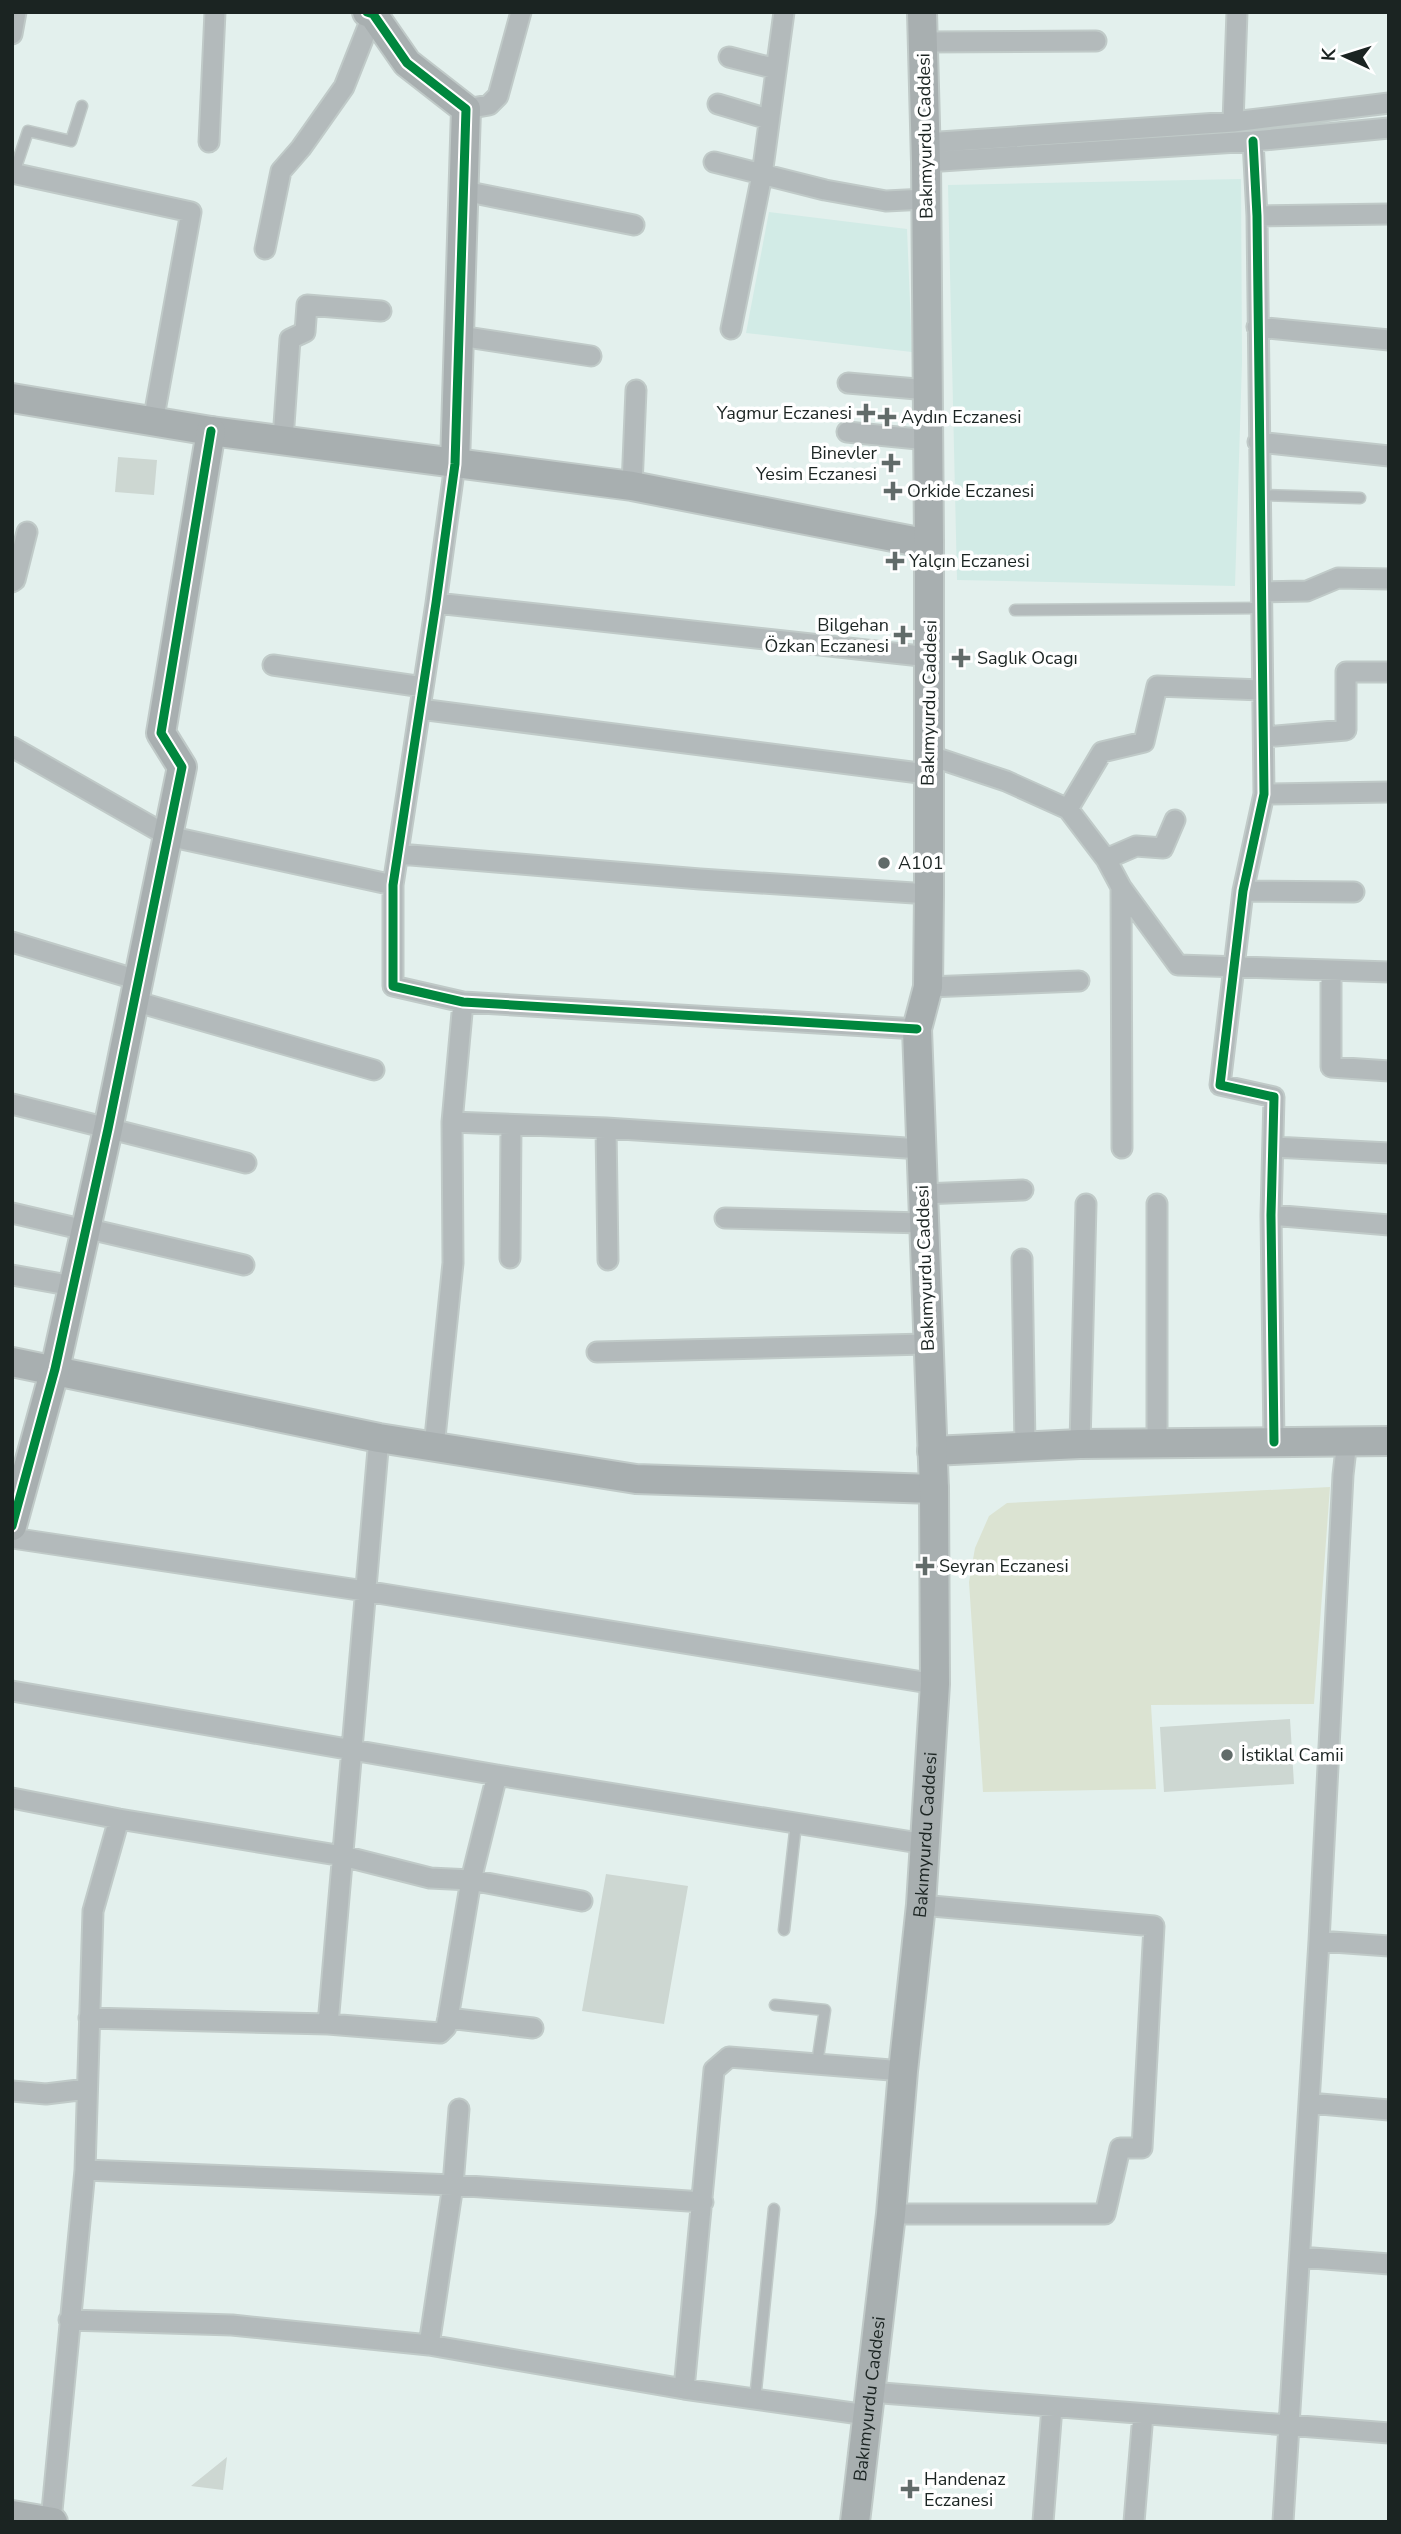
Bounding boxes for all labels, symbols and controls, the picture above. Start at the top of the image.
north arrow [1310,21,1380,91]
text: K [1316,46,1343,62]
street label: Bakımyurdu Caddesi [912,53,938,219]
place label: Yagmur Eczanesi [716,401,852,425]
marker: Yagmur Eczanesi [858,405,874,421]
place label: Aydın Eczanesi [901,405,1021,429]
marker: Aydın Eczanesi [879,409,895,425]
place label: Binevler Yesim Eczanesi [755,441,878,486]
marker: Binevler Yesim Eczanesi [883,455,899,471]
place label: Orkide Eczanesi [907,479,1034,503]
marker: Orkide Eczanesi [885,483,901,499]
place label: Yalçın Eczanesi [908,549,1030,573]
marker: Yalçın Eczanesi [887,553,903,569]
place label: Bilgehan Özkan Eczanesi [764,613,889,658]
street label: Bakımyurdu Caddesi [916,620,942,786]
marker: Bilgehan Özkan Eczanesi [895,627,911,643]
place label: Saglık Ocagı [977,646,1078,670]
marker: Saglık Ocagı [951,648,971,668]
place label: A101 [898,851,944,875]
marker: A101 [876,855,892,871]
street label: Bakımyurdu Caddesi [910,1185,940,1351]
place label: Seyran Eczanesi [939,1554,1069,1578]
marker: Seyran Eczanesi [917,1558,933,1574]
place label: İstiklal Camii [1241,1743,1344,1767]
marker: İstiklal Camii [1219,1747,1235,1763]
street label: Bakımyurdu Caddesi [908,1751,943,1919]
street label: Bakımyurdu Caddesi [848,2315,891,2483]
place label: Handenaz Eczanesi [924,2467,1006,2512]
marker: Handenaz Eczanesi [902,2481,918,2497]

